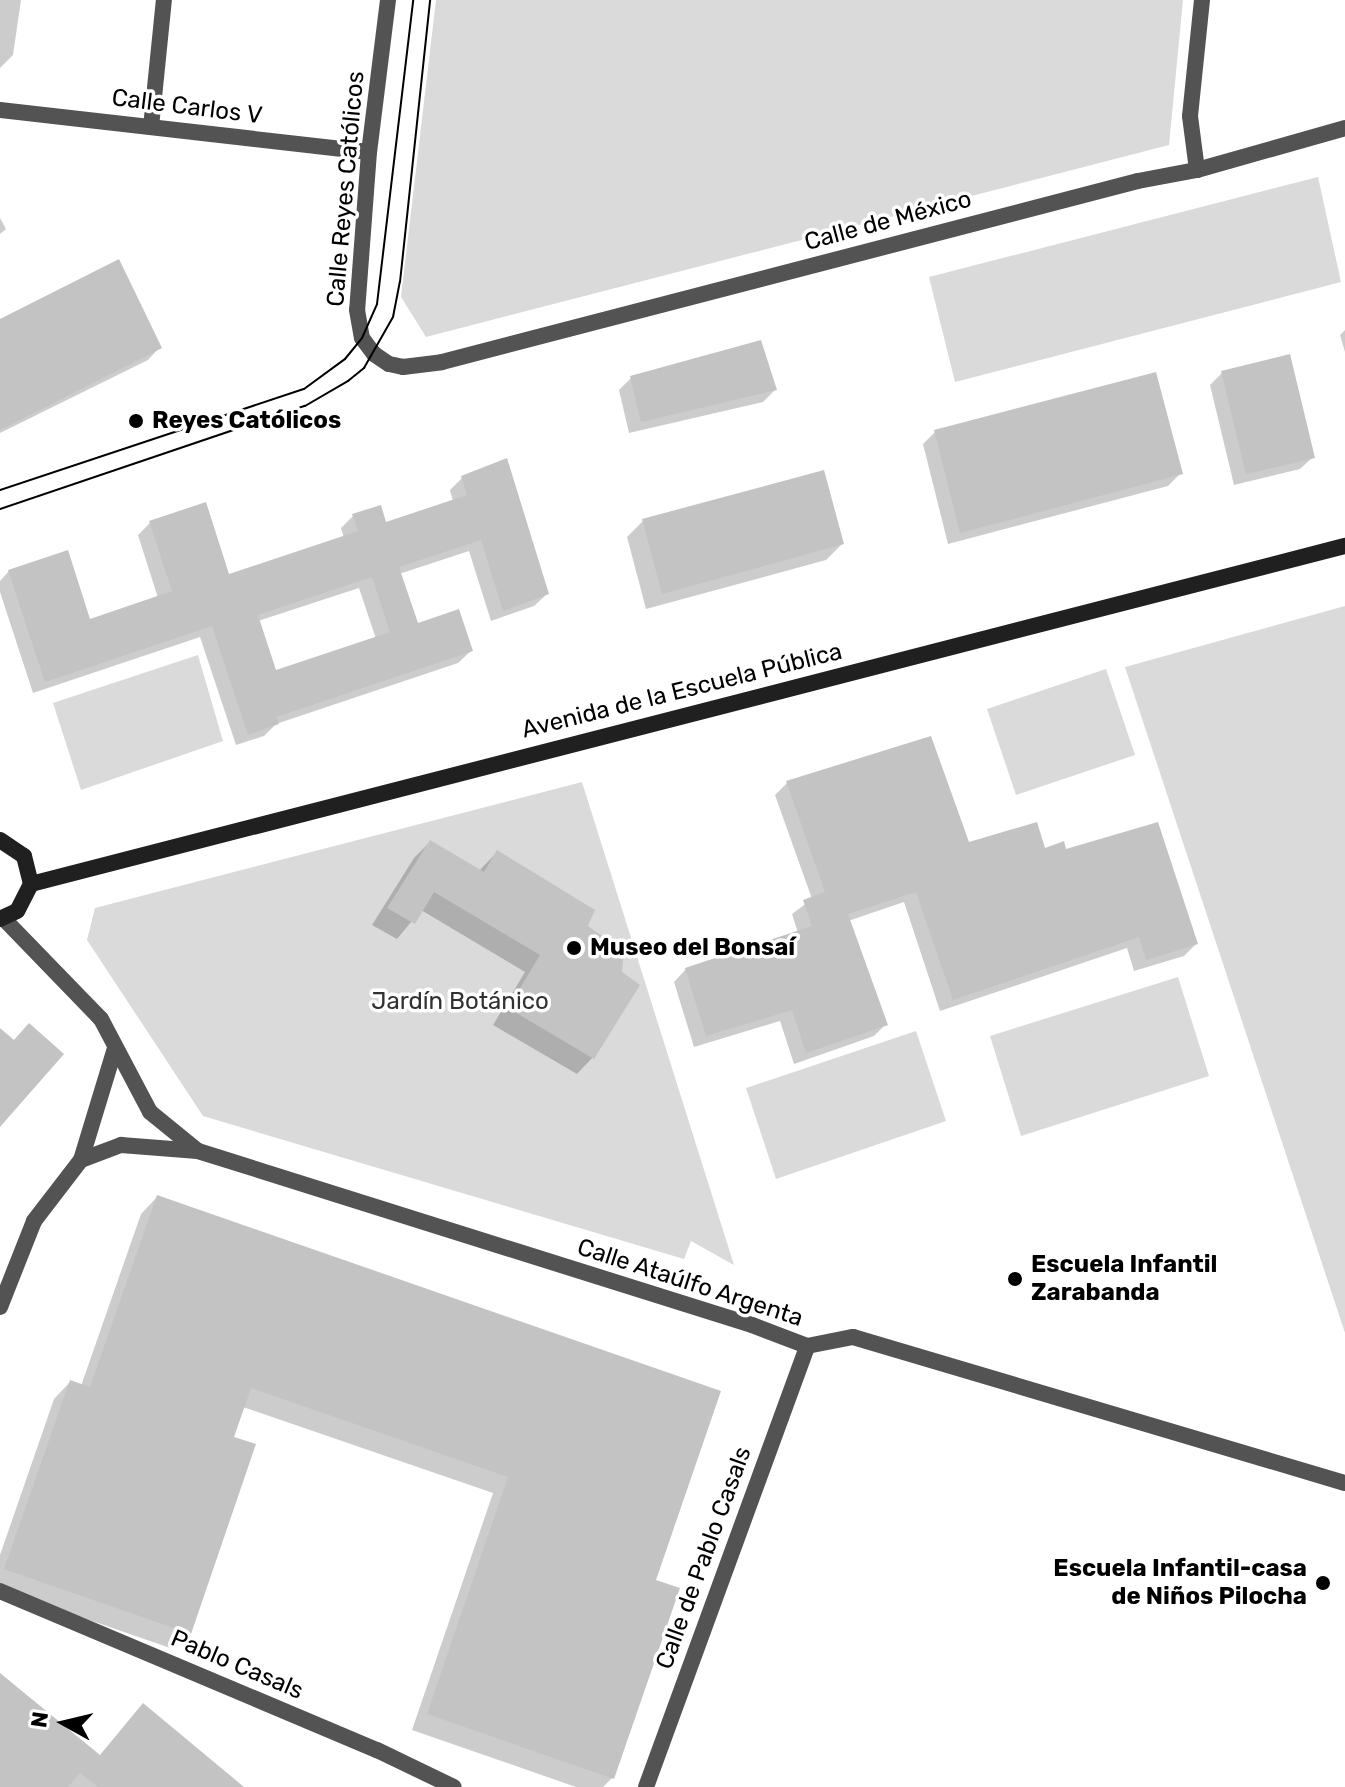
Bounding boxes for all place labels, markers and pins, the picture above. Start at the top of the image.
place label: Reyes Católicos [152,407,341,435]
marker: Reyes Católicos [127,412,145,430]
place label: Museo del Bonsaí [590,934,795,962]
marker: Museo del Bonsaí [565,939,583,957]
place label: Escuela Infantil Zarabanda [1031,1251,1217,1307]
marker: Escuela Infantil Zarabanda [1006,1270,1024,1288]
place label: Escuela Infantil-casa de Niños Pilocha [1053,1555,1307,1611]
marker: Escuela Infantil-casa de Niños Pilocha [1314,1574,1332,1592]

